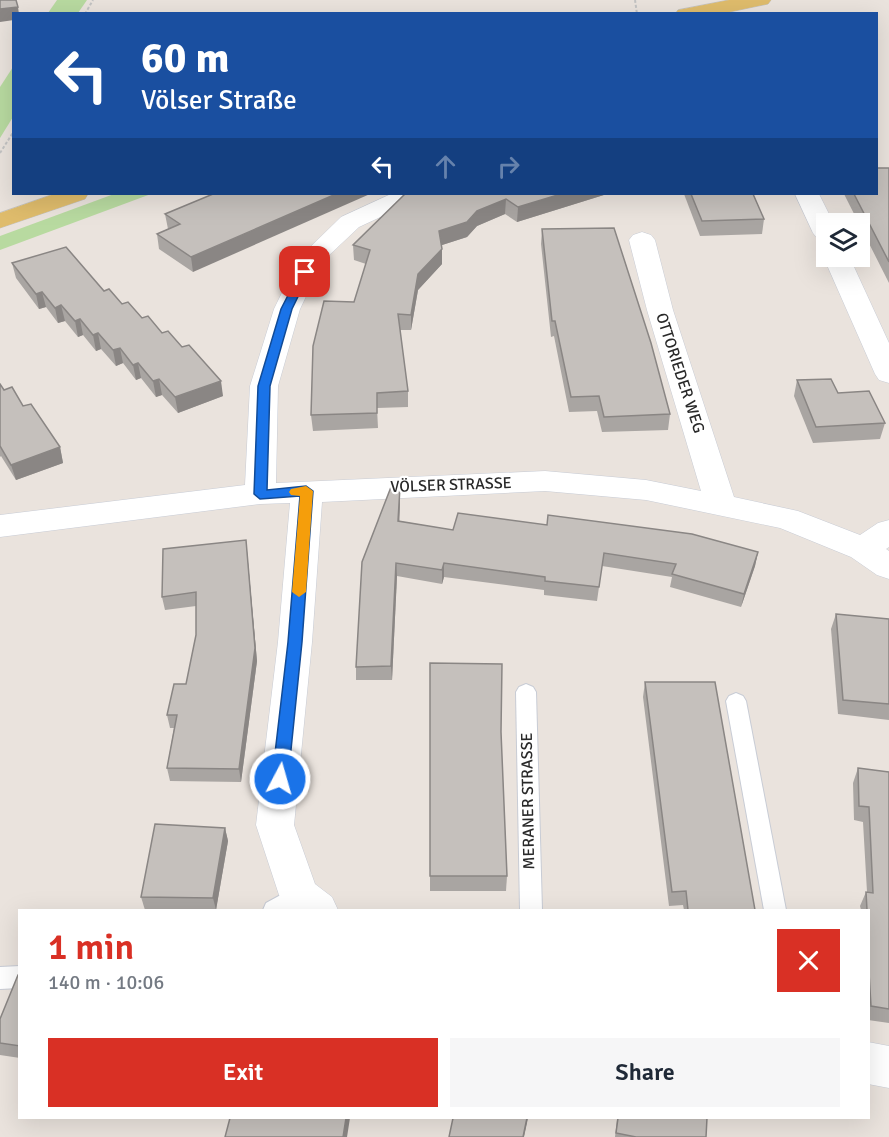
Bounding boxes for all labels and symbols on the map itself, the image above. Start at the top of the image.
pin [279,246,330,297]
street label: OTTORIEDER WEG [651,310,709,436]
street label: VÖLSER STRASSE [390,473,512,497]
street label: MERANER STRASSE [517,732,539,870]
position arrow [248,747,312,811]

